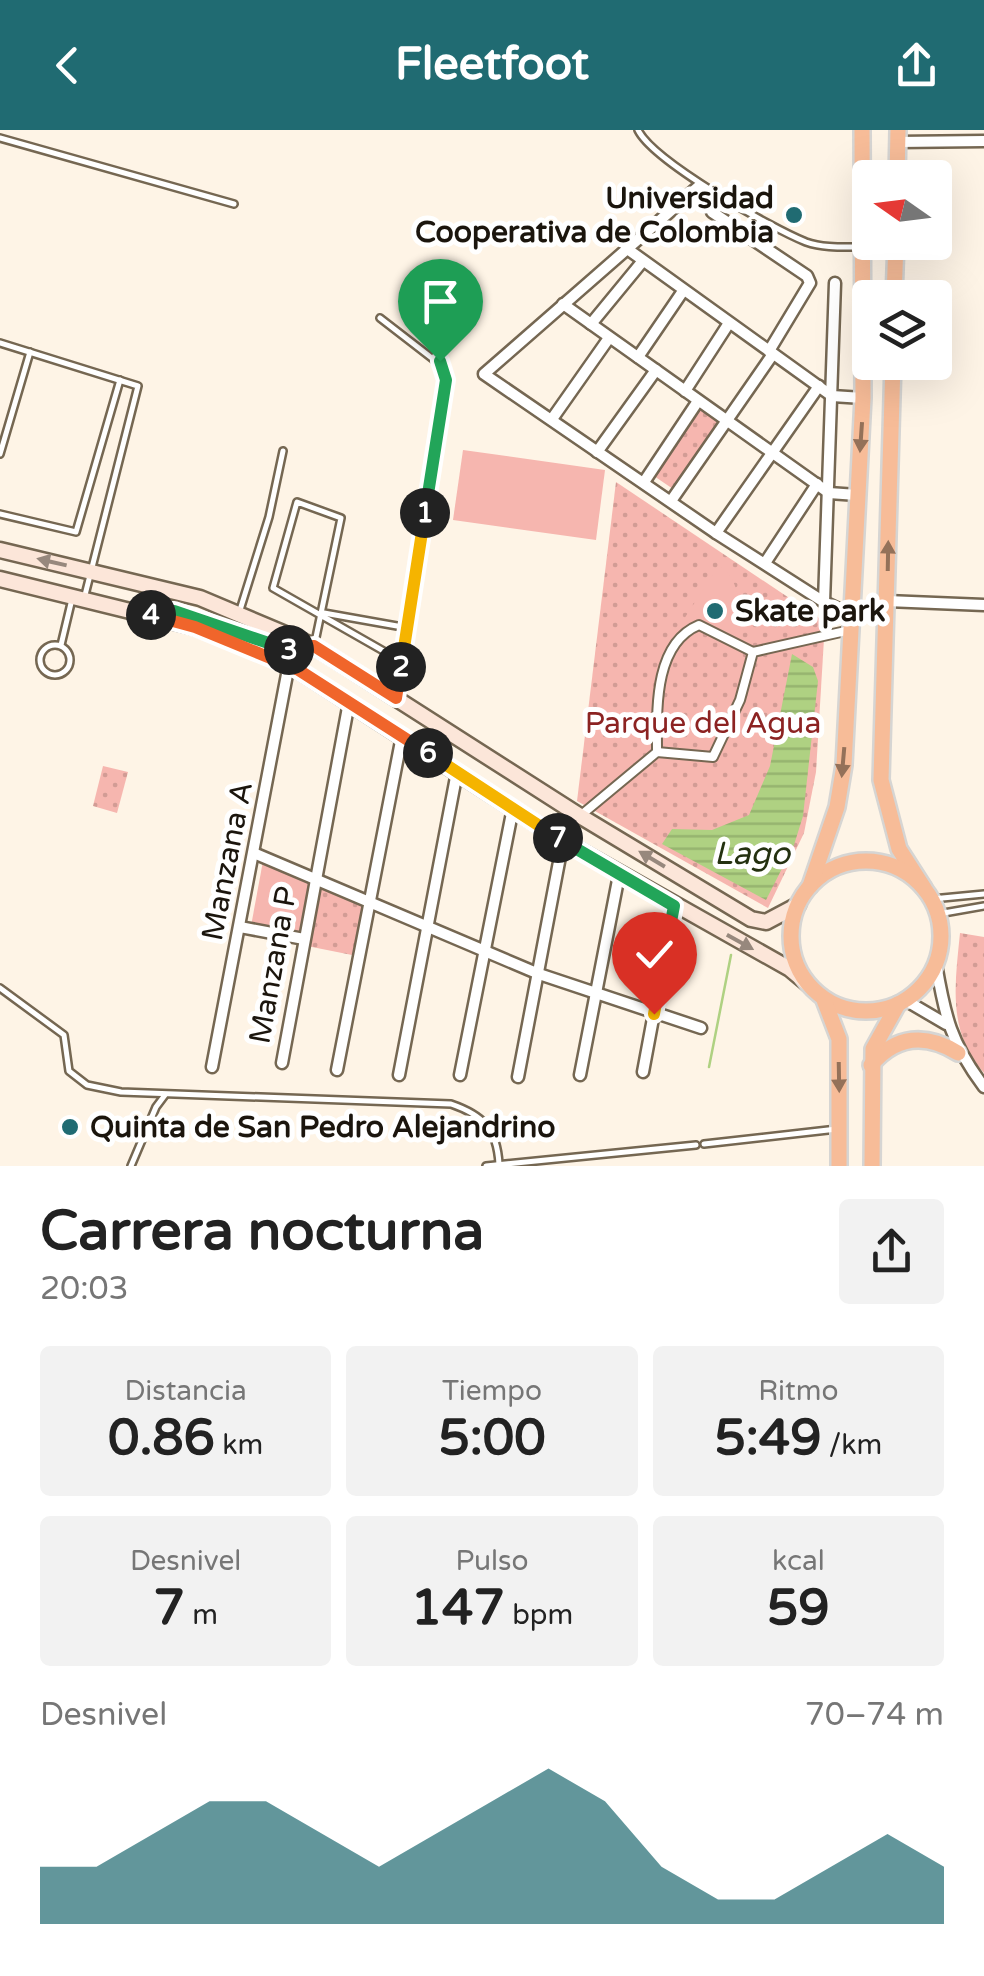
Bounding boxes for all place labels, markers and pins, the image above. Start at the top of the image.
place label: Universidad Cooperativa de Colombia [415,180,774,251]
marker: Universidad Cooperativa de Colombia [783,204,805,226]
pin [398,259,483,362]
pin: 1 [400,488,450,538]
pin: 4 [126,590,176,640]
place label: Skate park [735,593,885,630]
marker: Skate park [704,600,726,622]
pin: 3 [264,625,314,675]
pin: 2 [376,642,426,692]
pin: 6 [403,728,453,778]
pin: 7 [533,813,583,863]
pin [612,912,697,1015]
place label: Quinta de San Pedro Alejandrino [90,1109,556,1146]
marker: Quinta de San Pedro Alejandrino [59,1116,81,1138]

